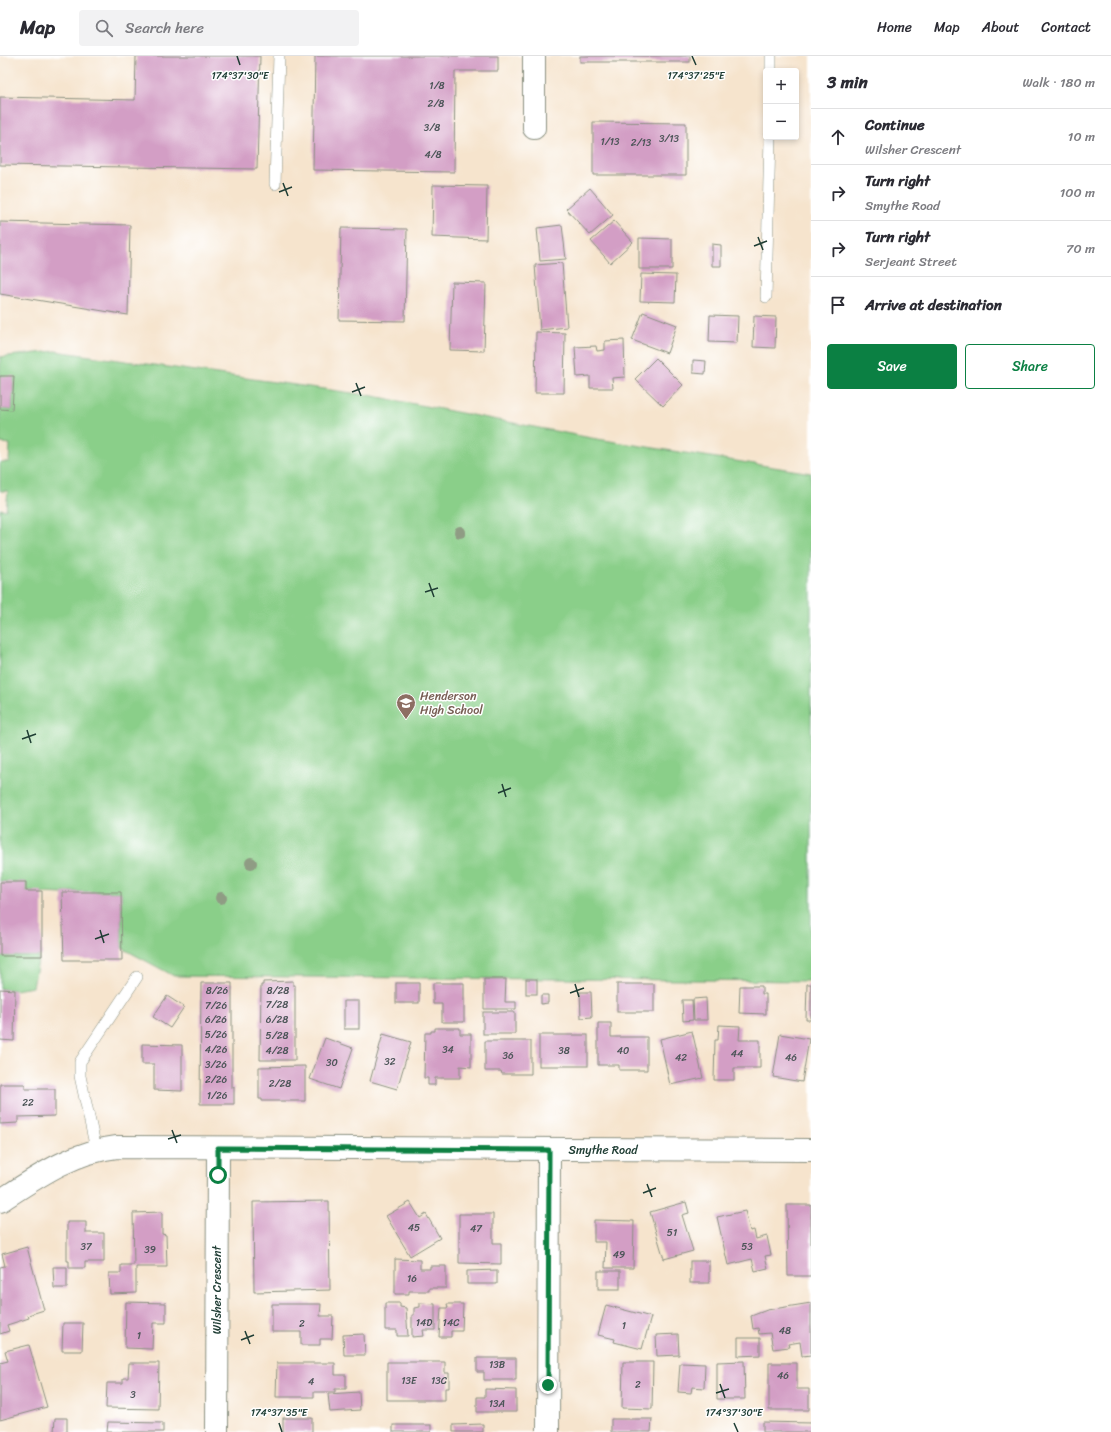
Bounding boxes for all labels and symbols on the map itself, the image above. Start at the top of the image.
text: 174°37'30"E [212,67,270,85]
text: 174°37'25"E [667,67,726,85]
house number: 1/8 [429,77,445,95]
house number: 2/8 [428,95,444,113]
house number: 3/8 [424,119,440,137]
house number: 3/13 [659,130,680,148]
house number: 1/13 [600,133,620,151]
house number: 2/13 [631,134,652,152]
house number: 4/8 [424,146,442,164]
place label: Henderson High School [420,685,483,721]
school or university icon: Henderson High School [395,692,417,720]
house number: 8/26 [206,982,229,1000]
house number: 8/28 [267,982,289,1000]
house number: 7/28 [266,996,288,1014]
house number: 7/26 [205,997,227,1015]
house number: 6/26 [205,1011,227,1029]
house number: 6/28 [266,1011,288,1029]
house number: 5/26 [205,1026,228,1044]
house number: 5/28 [266,1027,288,1045]
house number: 4/26 [205,1041,228,1059]
house number: 34 [442,1041,454,1059]
house number: 4/28 [265,1042,289,1060]
house number: 38 [558,1042,570,1060]
house number: 40 [617,1042,629,1060]
house number: 44 [731,1045,743,1063]
house number: 36 [502,1047,514,1065]
house number: 42 [675,1049,687,1067]
house number: 46 [785,1049,797,1067]
house number: 32 [384,1053,396,1071]
house number: 30 [326,1054,338,1072]
house number: 3/26 [205,1056,227,1074]
house number: 2/26 [205,1071,227,1089]
house number: 2/28 [269,1075,291,1093]
house number: 1/26 [207,1087,228,1105]
house number: 22 [22,1094,34,1112]
street label: Smythe Road [568,1139,638,1161]
route start [209,1166,227,1184]
house number: 45 [408,1219,420,1237]
house number: 47 [470,1220,483,1238]
house number: 51 [667,1224,677,1242]
house number: 37 [80,1238,93,1256]
house number: 53 [741,1238,753,1256]
house number: 39 [144,1241,156,1259]
street label: Wilsher Crescent [206,1245,228,1334]
house number: 49 [613,1246,625,1264]
house number: 16 [407,1270,417,1288]
house number: 14D [416,1314,432,1332]
house number: 14C [443,1314,460,1332]
house number: 2 [299,1315,305,1333]
house number: 1 [622,1317,626,1335]
house number: 48 [779,1322,791,1340]
house number: 1 [137,1327,141,1345]
house number: 13B [489,1356,506,1374]
house number: 46 [777,1367,789,1385]
house number: 13E [401,1372,418,1390]
house number: 13C [431,1372,448,1390]
house number: 4 [308,1373,314,1391]
route end [539,1376,557,1394]
house number: 2 [635,1376,641,1394]
house number: 3 [130,1386,136,1404]
house number: 13A [489,1395,505,1413]
text: 174°37'35"E [251,1404,309,1422]
text: 174°37'30"E [706,1404,764,1422]

